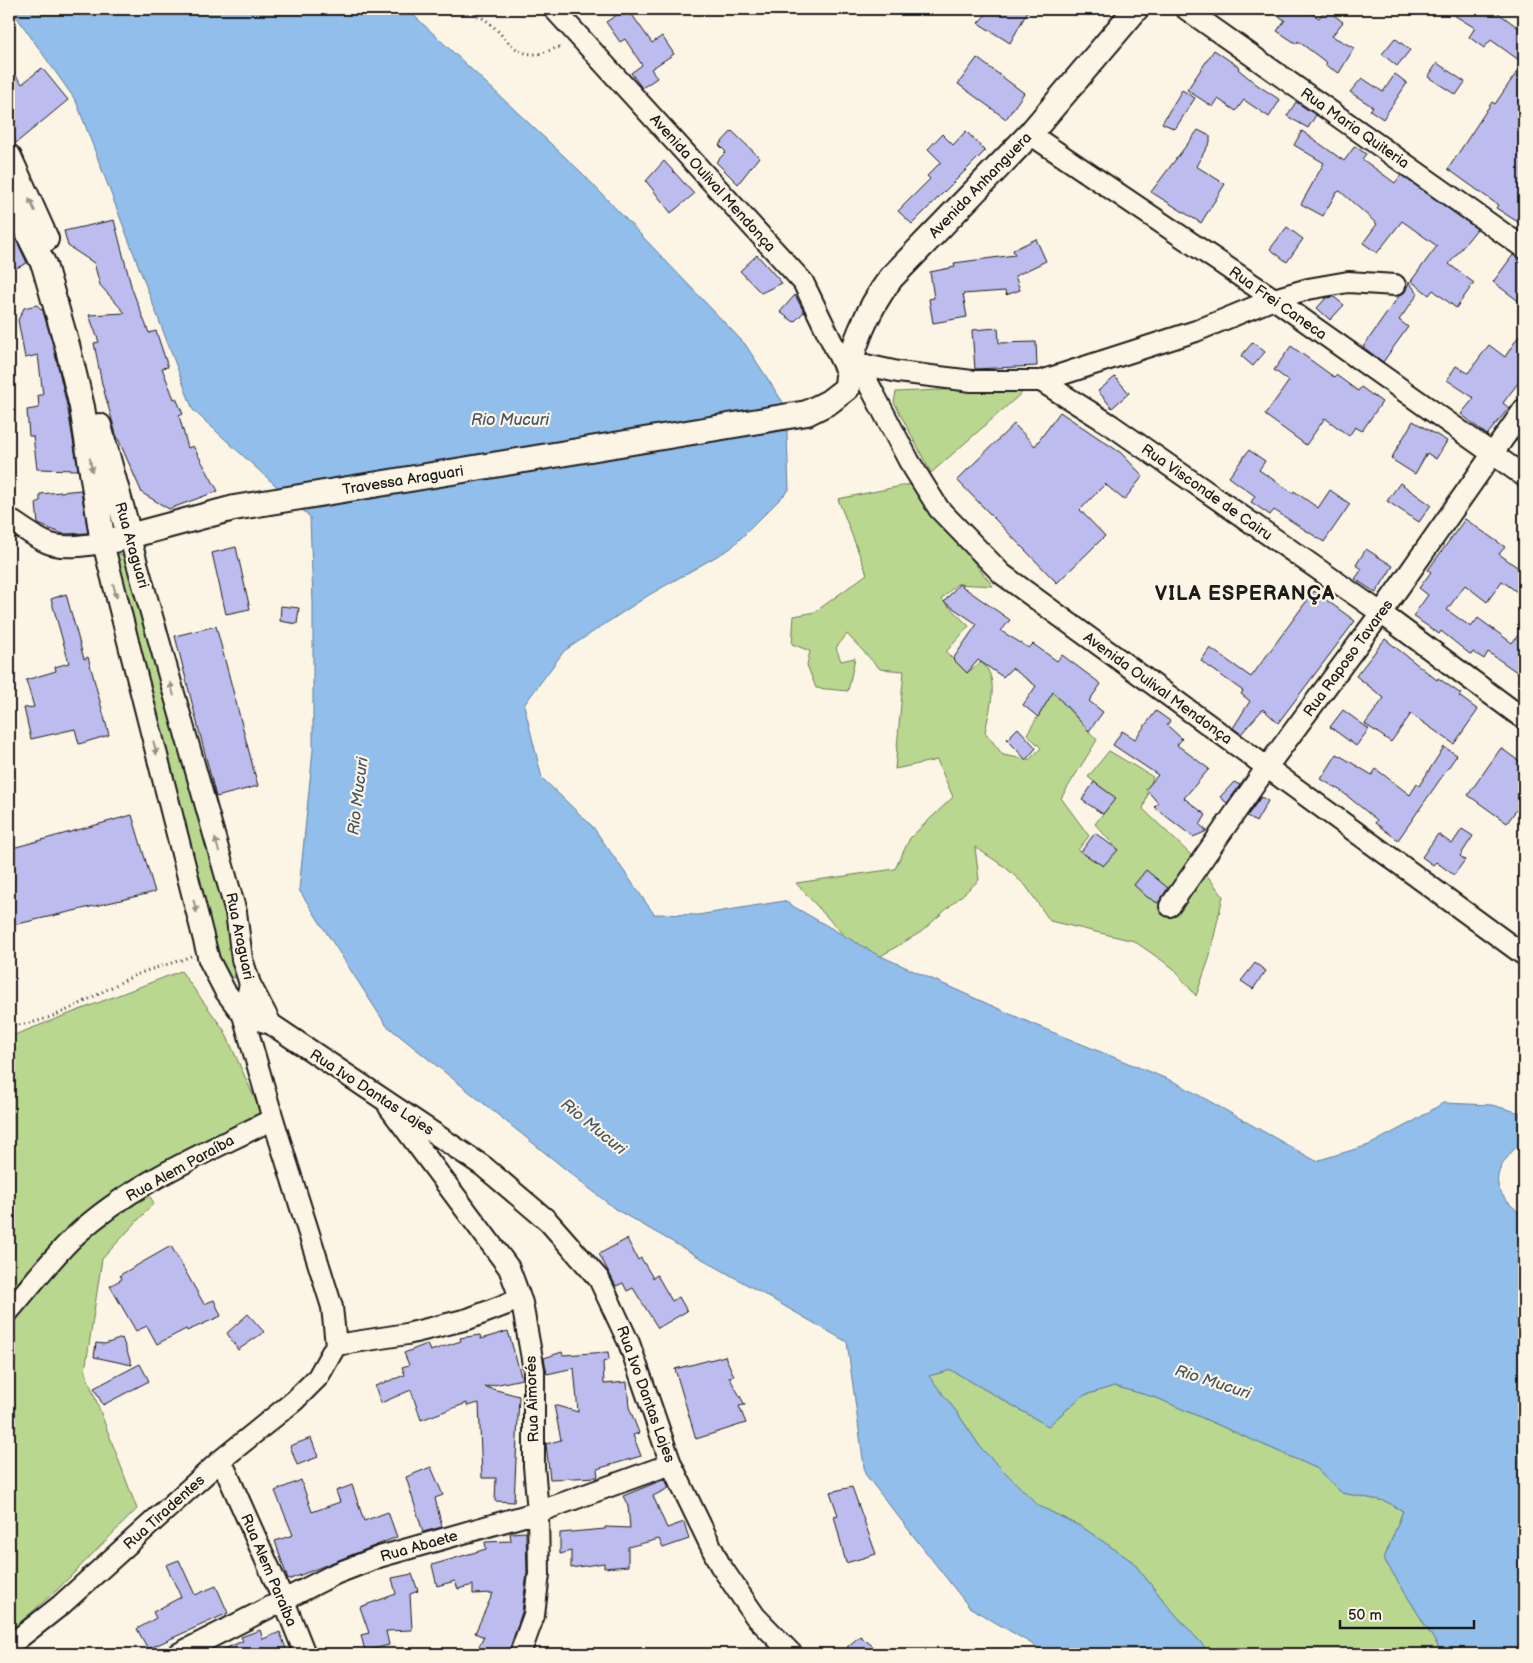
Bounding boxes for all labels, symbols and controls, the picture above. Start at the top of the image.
street label: Rua Maria Quiteria [1297,84,1413,173]
street label: Avenida Oulival Mendonça [646,110,780,256]
street label: Avenida Anhanguera [925,128,1036,242]
one-way arrow [27,197,36,212]
street label: Rua Frei Caneca [1225,263,1330,344]
water label: Rio Mucuri [471,411,551,430]
street label: Rua Visconde de Cairu [1137,440,1276,545]
one-way arrow [87,457,95,473]
street label: Travessa Araguari [341,462,465,499]
street label: Rua Araguari [110,500,153,590]
district label: VILA ESPERANÇA [1155,582,1335,606]
one-way arrow [111,583,119,598]
street label: Rua Raposo Tavares [1299,595,1398,721]
street label: Avenida Oulival Mendonça [1080,628,1236,749]
one-way arrow [168,681,176,696]
one-way arrow [151,741,159,756]
water label: Rio Mucuri [344,755,373,836]
one-way arrow [212,837,220,852]
street label: Rua Araguari [221,891,258,981]
one-way arrow [191,898,199,913]
street label: Rua Ivo Dantas Lajes [306,1045,438,1140]
water label: Rio Mucuri [557,1095,631,1160]
street label: Rua Alem Paraíba [123,1131,238,1206]
street label: Rua Ivo Dantas Lajes [612,1323,679,1466]
street label: Rua Aimorés [521,1355,544,1443]
water label: Rio Mucuri [1172,1361,1254,1404]
street label: Rua Tiradentes [120,1470,209,1554]
street label: Rua Alem Paraíba [236,1511,301,1629]
street label: Rua Abaete [378,1526,460,1567]
scale bar [1340,1598,1474,1630]
text: 50 m [1348,1606,1382,1625]

